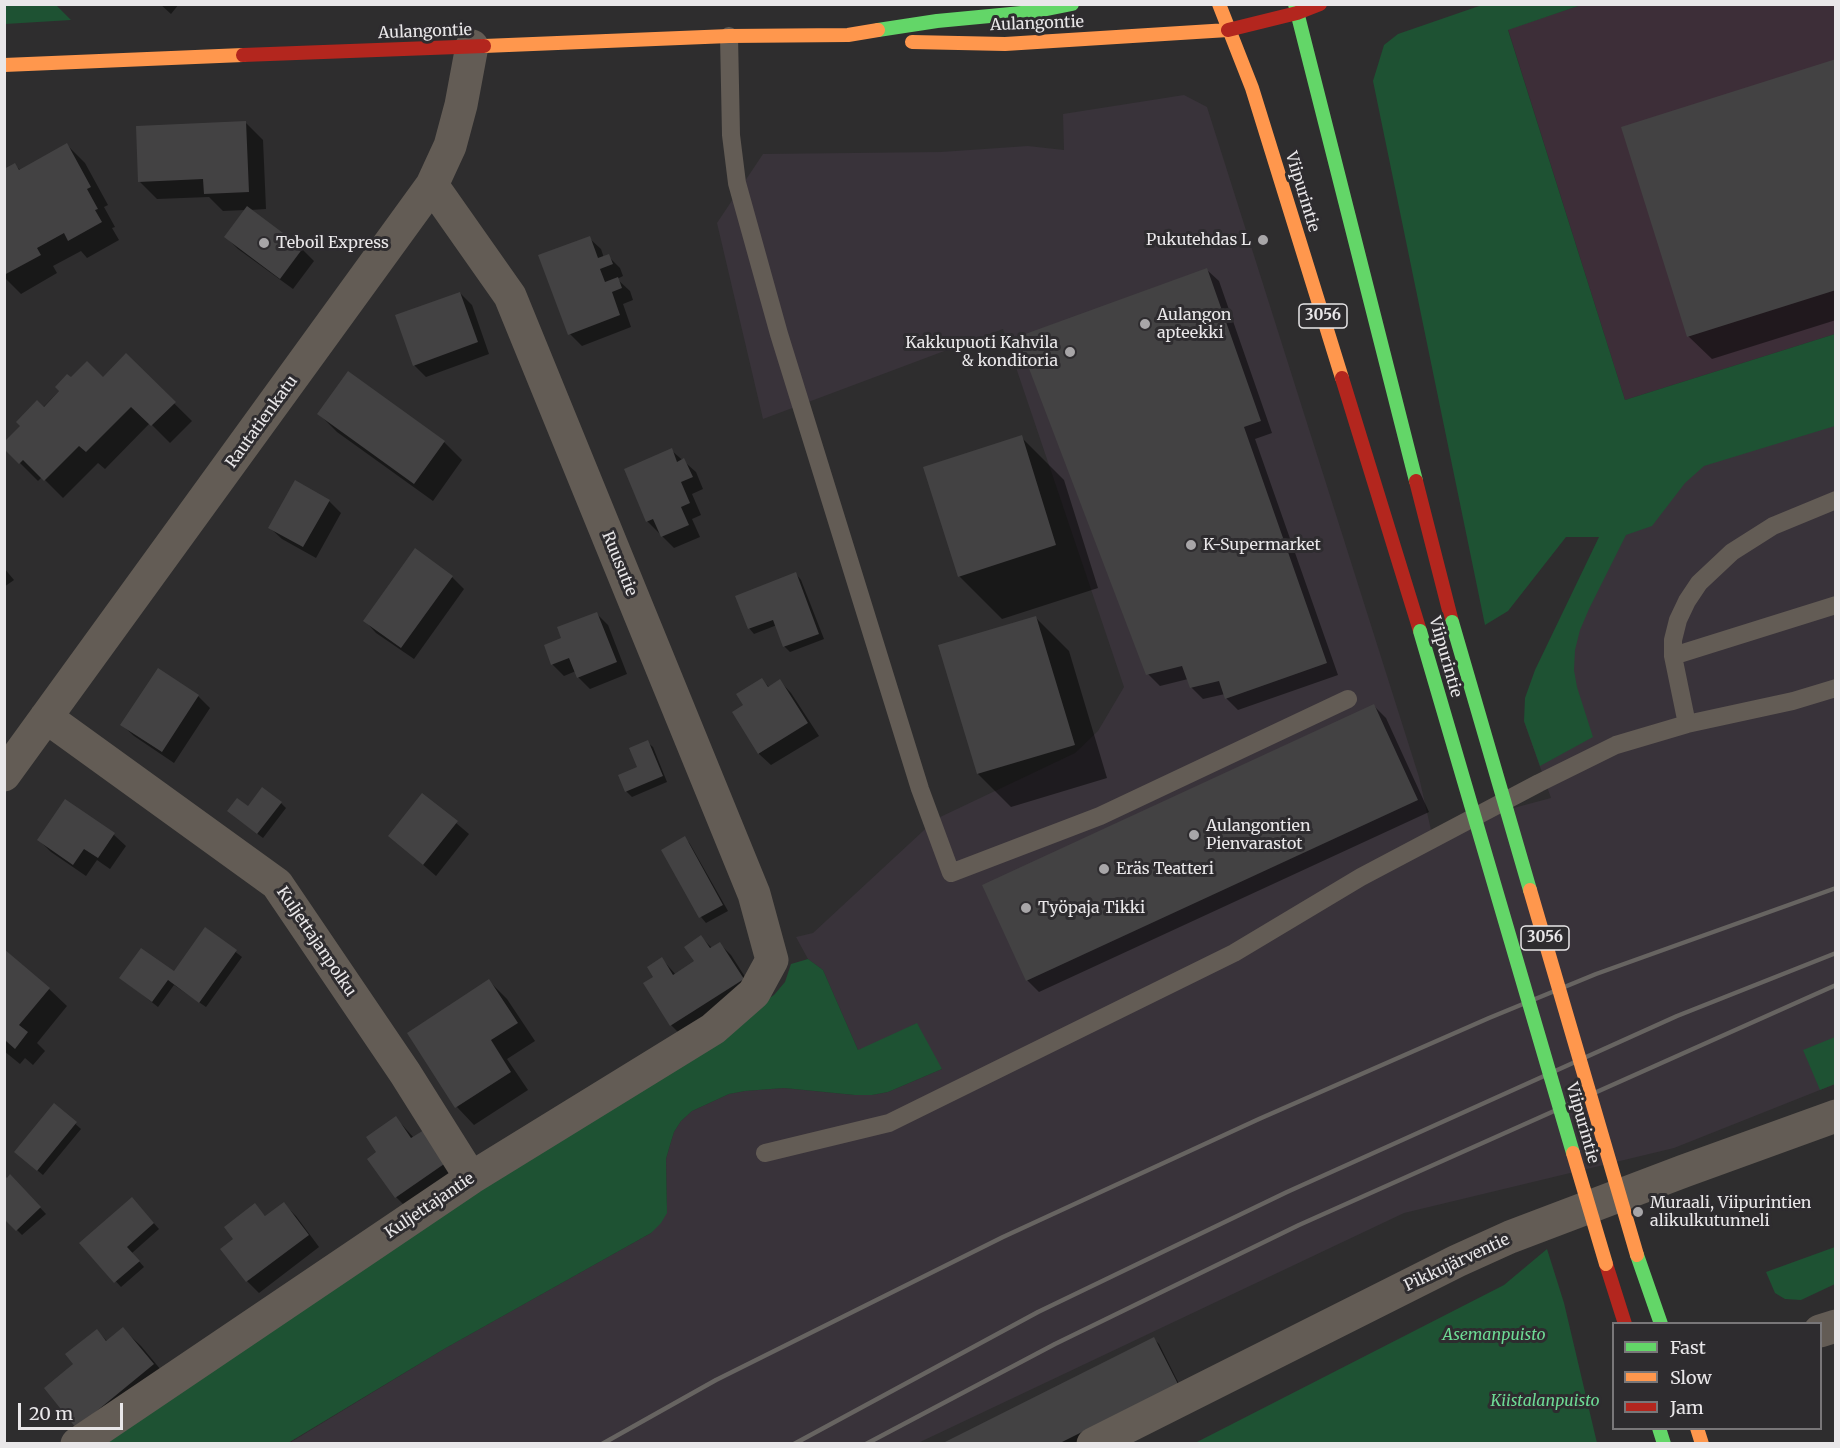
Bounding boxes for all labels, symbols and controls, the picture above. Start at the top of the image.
street label: Aulangontie [990,13,1084,35]
street label: Aulangontie [378,21,472,43]
street label: Viipurintie [1281,149,1323,235]
place label: Pukutehdas L [1146,230,1251,250]
place label: Teboil Express [276,233,389,253]
marker: Pukutehdas L [1256,233,1270,247]
marker: Teboil Express [257,236,271,250]
road number: 3056 [1299,304,1347,328]
place label: Aulangon apteekki [1157,305,1231,343]
marker: Aulangon apteekki [1138,317,1152,331]
place label: Kakkupuoti Kahvila & konditoria [905,333,1058,371]
marker: Kakkupuoti Kahvila & konditoria [1063,345,1077,359]
street label: Rautatienkatu [222,372,302,472]
street label: Ruusutie [597,529,641,599]
place label: K-Supermarket [1203,535,1321,555]
marker: K-Supermarket [1184,538,1198,552]
street label: Viipurintie [1424,614,1466,700]
place label: Aulangontien Pienvarastot [1206,816,1311,854]
marker: Aulangontien Pienvarastot [1187,828,1201,842]
place label: Eräs Teatteri [1116,859,1214,879]
marker: Eräs Teatteri [1097,862,1111,876]
street label: Kuljettajanpolku [272,883,360,1001]
place label: Työpaja Tikki [1038,898,1145,918]
marker: Työpaja Tikki [1019,901,1033,915]
road number: 3056 [1521,926,1569,950]
street label: Viipurintie [1561,1080,1603,1166]
street label: Kuljettajantie [382,1169,478,1243]
place label: Muraali, Viipurintien alikulkutunneli [1650,1193,1811,1231]
marker: Muraali, Viipurintien alikulkutunneli [1631,1205,1645,1219]
street label: Pikkujärventie [1401,1230,1513,1296]
legend [1612,1322,1822,1430]
park label: Asemanpuisto [1442,1325,1546,1345]
text: Fast [1670,1336,1706,1359]
text: Slow [1670,1366,1712,1389]
scale bar [21,1391,126,1429]
park label: Kiistalanpuisto [1490,1391,1600,1411]
text: Jam [1670,1396,1704,1419]
text: 20 m [29,1402,73,1425]

